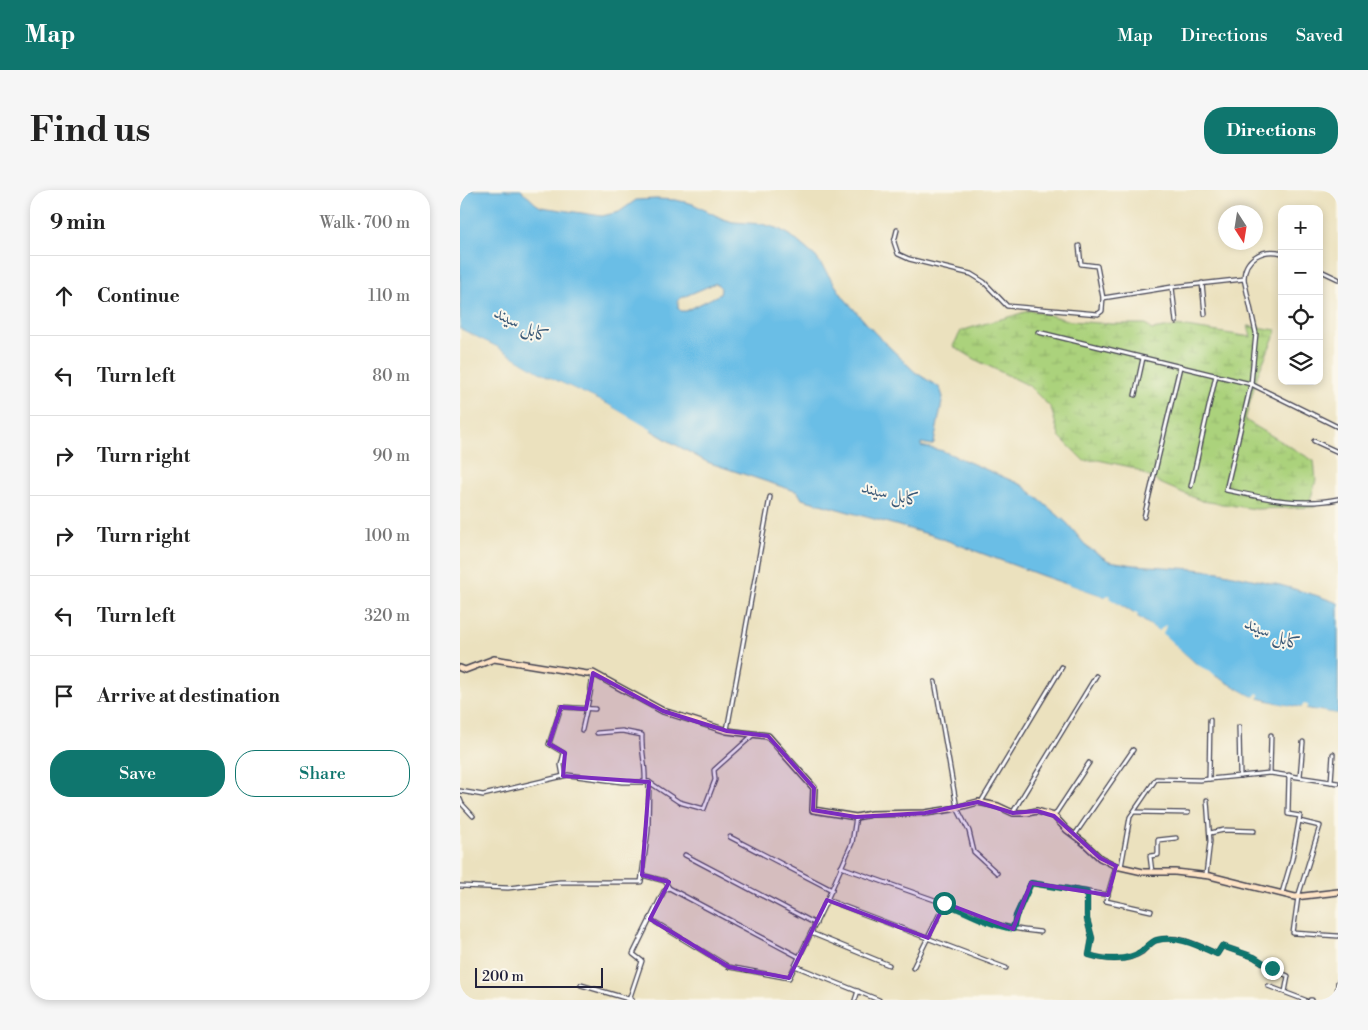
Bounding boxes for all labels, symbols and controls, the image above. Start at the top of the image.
text: Map [25,20,75,50]
text: Map [1117,24,1153,47]
text: Directions [1181,24,1268,47]
text: Saved [1296,24,1343,47]
button: Directions [1204,107,1338,154]
text: Find us [30,109,150,152]
north arrow [1218,205,1263,250]
map controls [1278,205,1323,385]
button: + [1278,205,1323,250]
text: 9 min [50,210,105,236]
text: Walk · 700 m [320,213,410,233]
button: − [1278,250,1323,295]
icon: ahead [50,282,78,310]
text: Continue [97,284,180,308]
text: 110 m [368,286,410,306]
button: locate [1278,295,1323,340]
water label: کابل سيند [490,301,554,350]
button: layers [1278,340,1323,385]
icon: left [50,362,78,390]
text: Turn left [97,364,176,388]
text: 80 m [372,366,410,386]
icon: right [50,442,78,470]
text: Turn right [97,444,190,468]
text: 90 m [372,446,410,466]
water label: کابل سيند [859,476,923,513]
icon: right [50,522,78,550]
text: Turn right [97,524,190,548]
text: 100 m [365,526,410,546]
icon: left [50,602,78,630]
text: Turn left [97,604,176,628]
text: 320 m [364,606,410,626]
water label: کابل سيند [1240,612,1305,657]
icon: arrive [50,682,78,710]
text: Arrive at destination [97,684,280,708]
button: Save [50,750,225,797]
button: Share [235,750,410,797]
route start [933,892,956,915]
route end [1261,957,1284,980]
scale bar [475,965,602,988]
text: 200 m [482,968,524,986]

